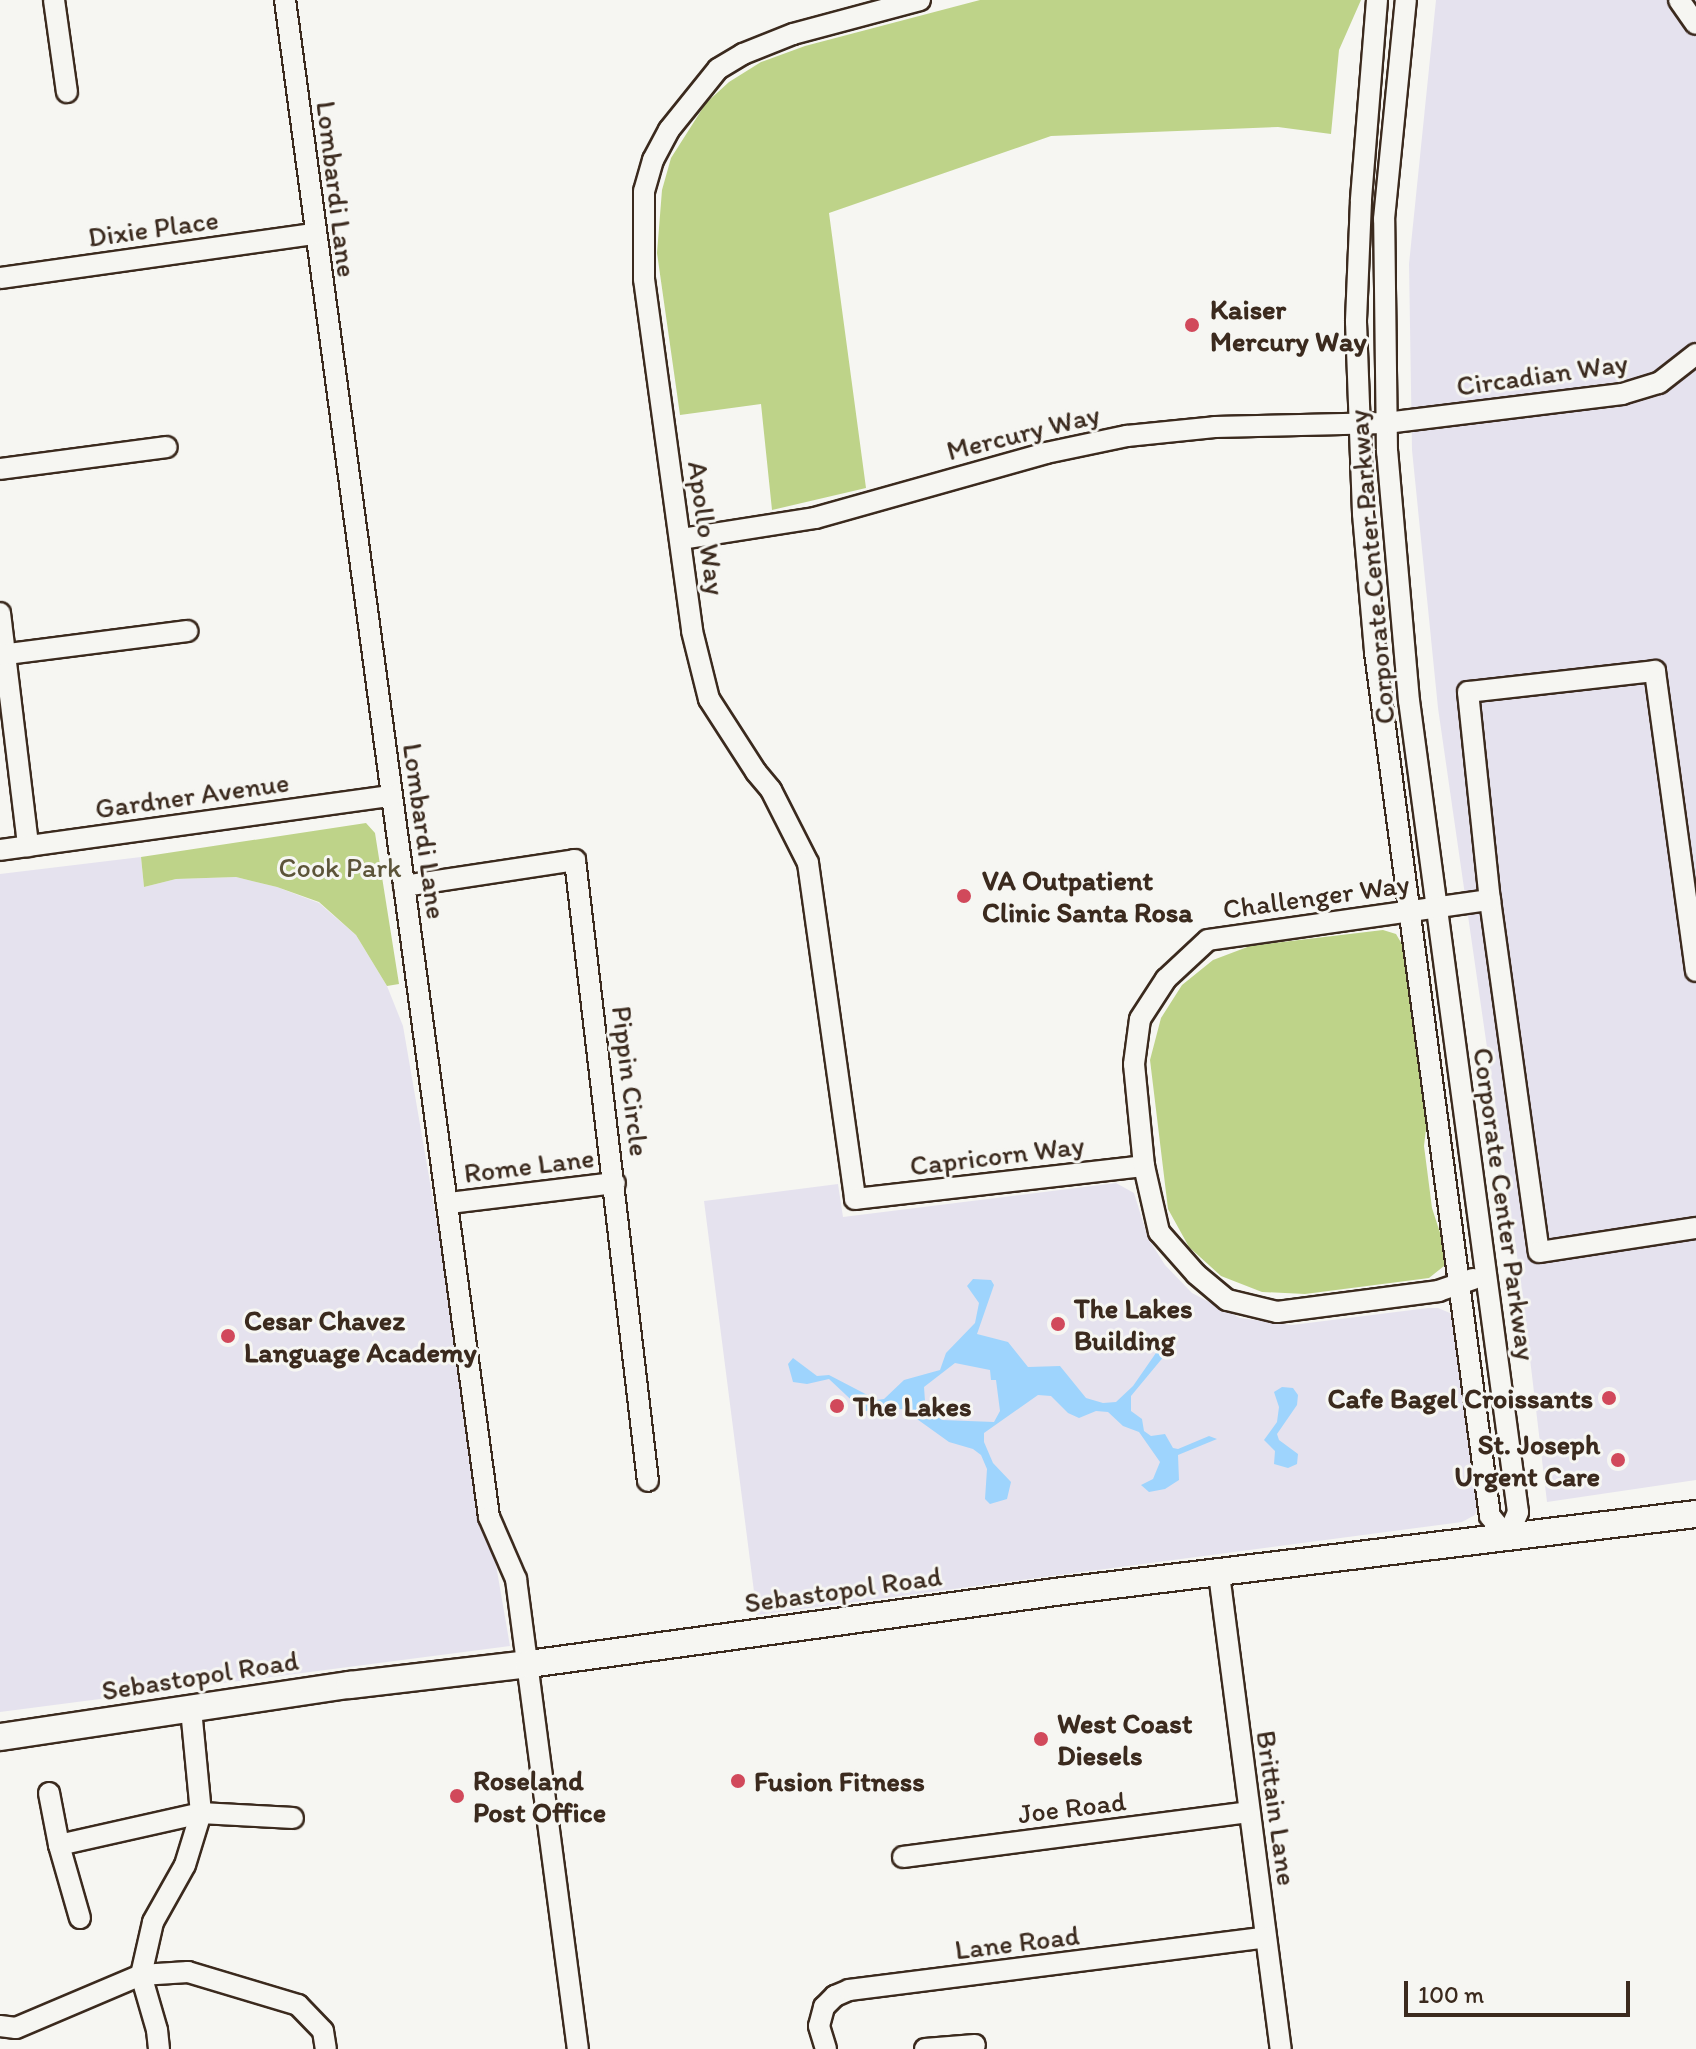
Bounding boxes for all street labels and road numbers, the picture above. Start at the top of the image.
street label: Lombardi Lane [309,99,365,279]
street label: Dixie Place [86,202,220,254]
street label: Circadian Way [1454,345,1630,403]
street label: Mercury Way [944,397,1102,467]
street label: Corporate Center Parkway [1340,408,1402,726]
street label: Apollo Way [681,459,733,597]
street label: Lombardi Lane [396,740,454,922]
street label: Gardner Avenue [94,765,290,825]
street label: Challenger Way [1220,866,1412,926]
street label: Pippin Circle [605,1004,657,1158]
street label: Corporate Center Parkway [1466,1045,1544,1363]
street label: Capricorn Way [908,1128,1086,1182]
street label: Rome Lane [461,1140,597,1190]
street label: Sebastopol Road [742,1559,944,1619]
street label: Sebastopol Road [99,1643,301,1707]
street label: Brittain Lane [1249,1728,1305,1888]
street label: Joe Road [1017,1784,1127,1830]
street label: Lane Road [953,1918,1081,1966]

